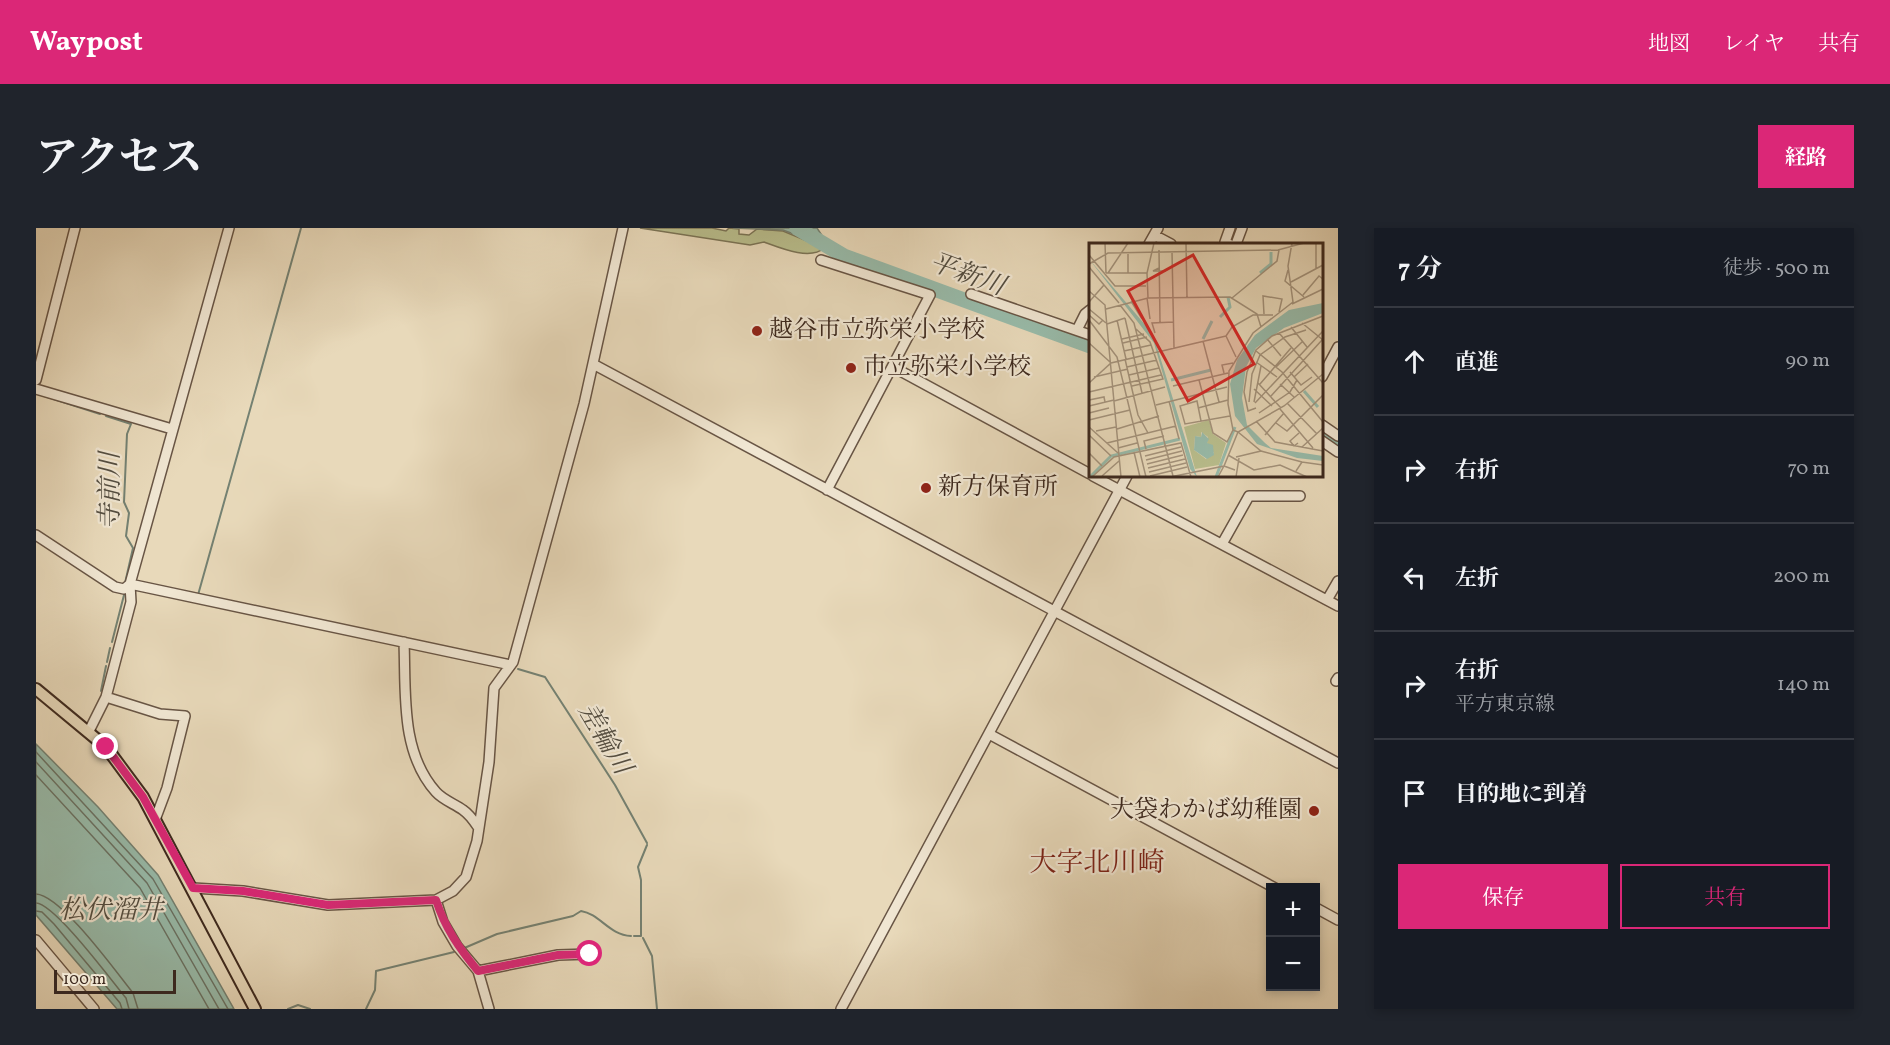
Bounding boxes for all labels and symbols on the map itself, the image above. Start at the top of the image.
inset map [1089,243,1323,477]
water label: 平新川 [924,245,1013,306]
place label: 越谷市立弥栄小学校 [769,314,985,348]
marker: 越谷市立弥栄小学校 [750,324,764,338]
place label: 市立弥栄小学校 [863,351,1031,385]
marker: 市立弥栄小学校 [844,361,858,375]
water label: 寺前川 [93,449,129,530]
place label: 新方保育所 [938,471,1058,505]
marker: 新方保育所 [919,481,933,495]
water label: 差輪川 [568,696,641,784]
route end [92,733,118,759]
place label: 大袋わかば幼稚園 [1110,794,1302,828]
marker: 大袋わかば幼稚園 [1307,804,1321,818]
district label: 大字北川崎 [1030,845,1165,883]
water label: 松伏溜井 [59,893,166,929]
route start [576,940,602,966]
scale bar [54,967,176,994]

